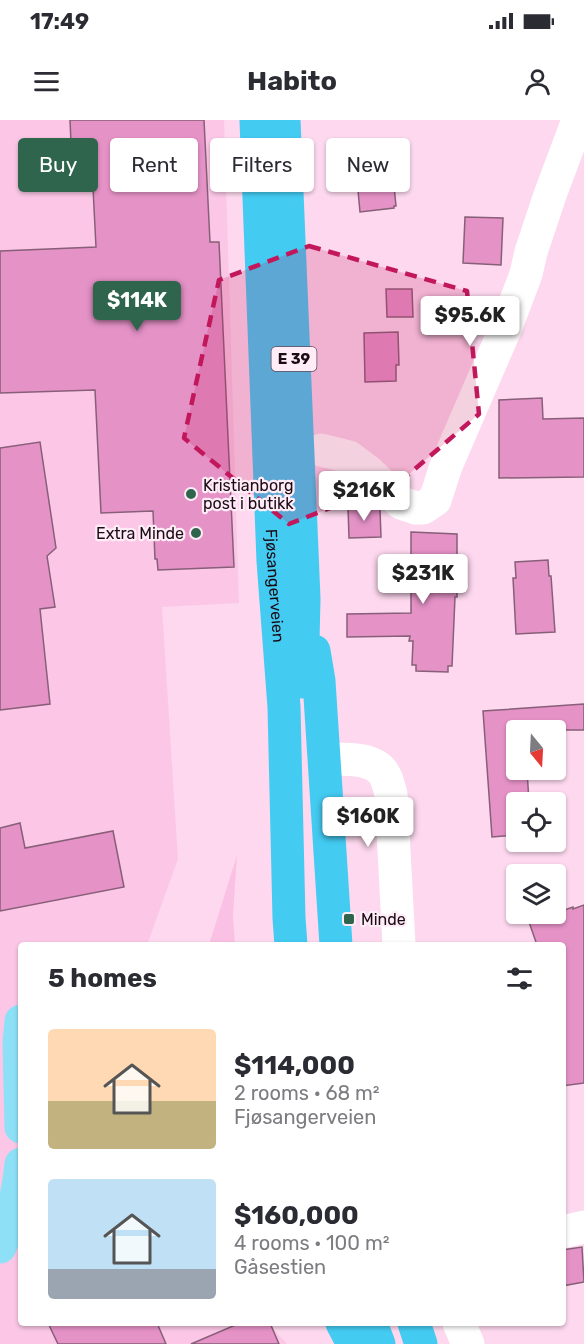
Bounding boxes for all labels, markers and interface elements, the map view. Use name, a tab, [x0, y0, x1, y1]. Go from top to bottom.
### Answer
text: 17:49	[30, 8, 89, 35]
icon: menu	[30, 65, 63, 98]
text: Habito	[247, 65, 337, 97]
icon: person	[521, 65, 554, 98]
chip: Buy	[18, 138, 98, 192]
chip: Rent	[110, 138, 198, 192]
chip: Filters	[210, 138, 314, 192]
chip: New	[326, 138, 410, 192]
pin: $114K	[95, 281, 179, 332]
text: $114K	[107, 288, 167, 312]
pin: $95.6K	[421, 296, 519, 347]
text: $95.6K	[435, 303, 505, 327]
road number: E 39	[272, 347, 316, 371]
pin: $216K	[322, 471, 406, 522]
place label: Kristianborg post i butikk	[203, 476, 294, 513]
text: $216K	[333, 478, 395, 502]
marker: Kristianborg post i butikk	[184, 487, 198, 501]
place label: Extra Minde	[96, 524, 184, 543]
marker: Extra Minde	[189, 526, 203, 540]
street label: Fjøsangerveien	[262, 528, 288, 643]
pin: $231K	[381, 554, 465, 605]
text: $231K	[392, 561, 454, 585]
north arrow	[506, 720, 566, 780]
map controls	[506, 720, 566, 924]
button: locate	[506, 792, 566, 852]
pin: $160K	[326, 797, 410, 848]
text: $160K	[336, 804, 400, 828]
button: layers	[506, 864, 566, 924]
place label: Minde	[361, 910, 406, 929]
marker: Minde	[342, 912, 356, 926]
icon: filters	[503, 962, 536, 995]
text: 5 homes	[48, 963, 157, 994]
text: $114,000	[234, 1050, 355, 1081]
icon: home	[96, 1053, 168, 1125]
text: 2 rooms · 68 m²	[234, 1081, 380, 1105]
text: Fjøsangerveien	[234, 1105, 376, 1129]
text: $160,000	[234, 1200, 359, 1231]
icon: home	[96, 1203, 168, 1275]
text: 4 rooms · 100 m²	[234, 1231, 390, 1255]
text: Gåsestien	[234, 1255, 326, 1279]

